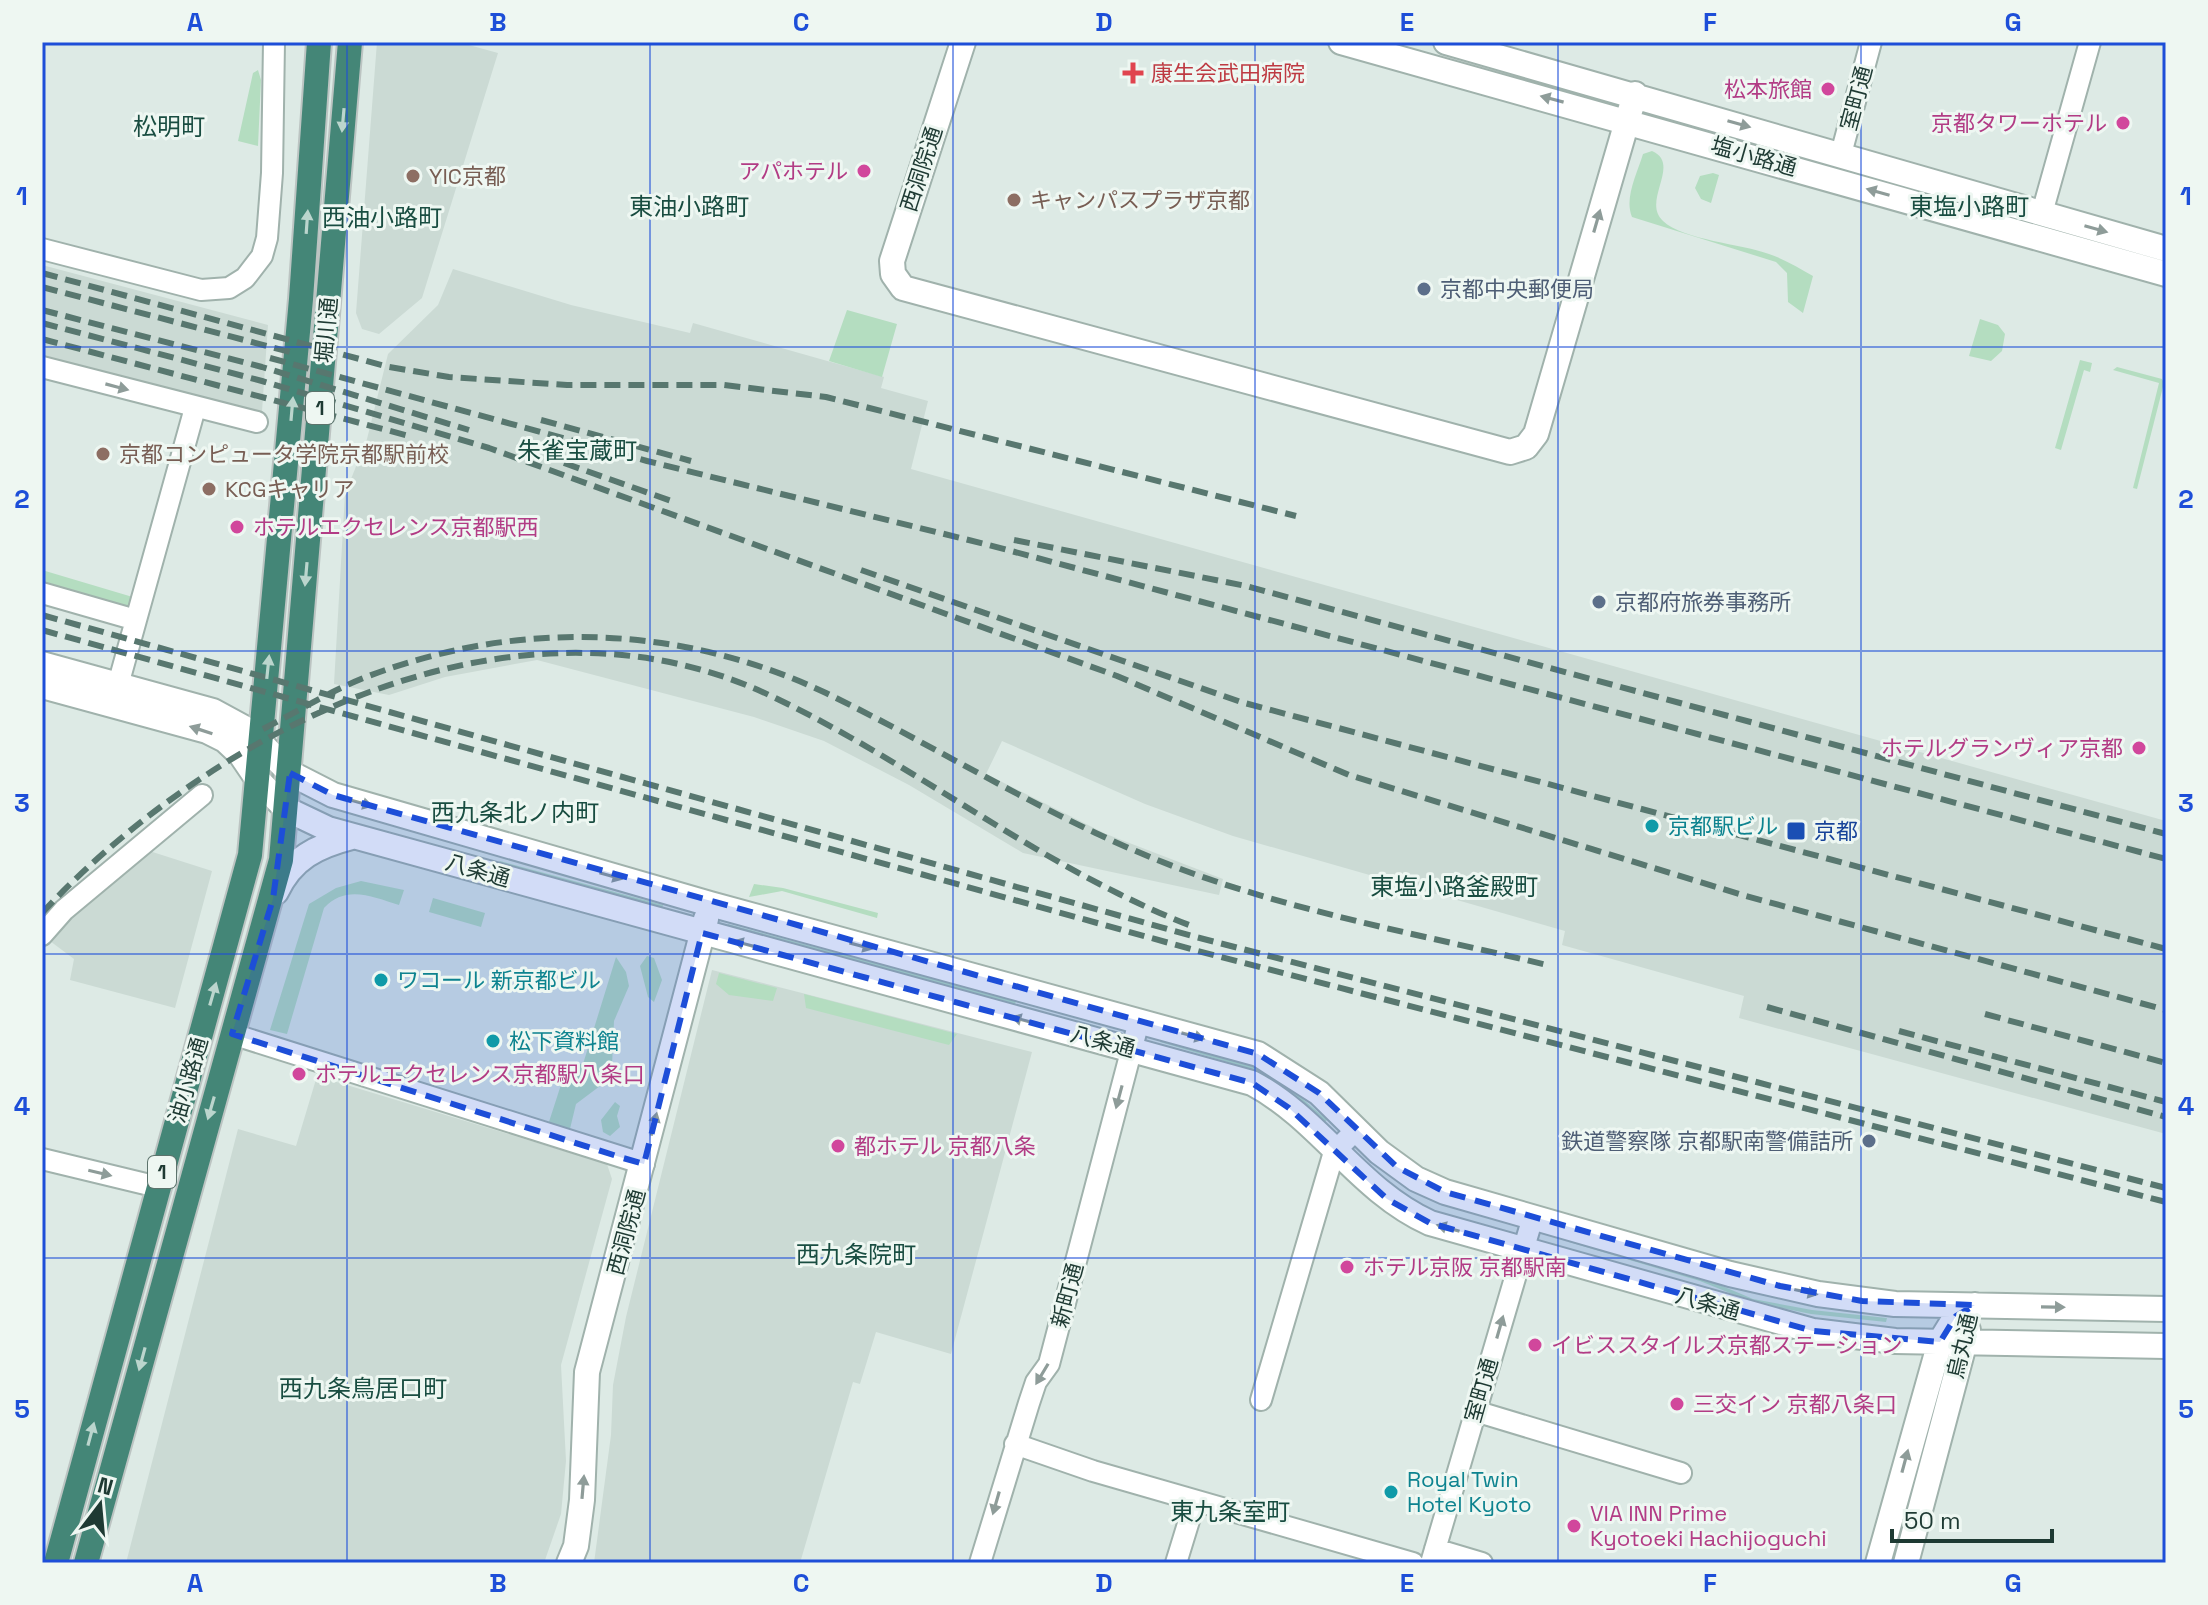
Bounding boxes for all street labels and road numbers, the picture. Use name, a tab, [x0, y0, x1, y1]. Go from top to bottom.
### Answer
street label: 室町通	[1834, 62, 1878, 134]
street label: 西洞院通	[894, 123, 948, 215]
street label: 塩小路通	[1708, 130, 1800, 182]
street label: 堀川通	[309, 296, 343, 364]
road number: 1	[306, 392, 334, 424]
street label: 八条通	[442, 847, 514, 893]
street label: 八条通	[1067, 1019, 1139, 1063]
street label: 油小路通	[162, 1034, 214, 1126]
road number: 1	[148, 1156, 176, 1188]
street label: 西洞院通	[601, 1186, 651, 1278]
street label: 新町通	[1045, 1259, 1089, 1331]
street label: 八条通	[1672, 1280, 1744, 1326]
street label: 烏丸通	[1941, 1311, 1983, 1381]
street label: 室町通	[1458, 1354, 1504, 1426]

